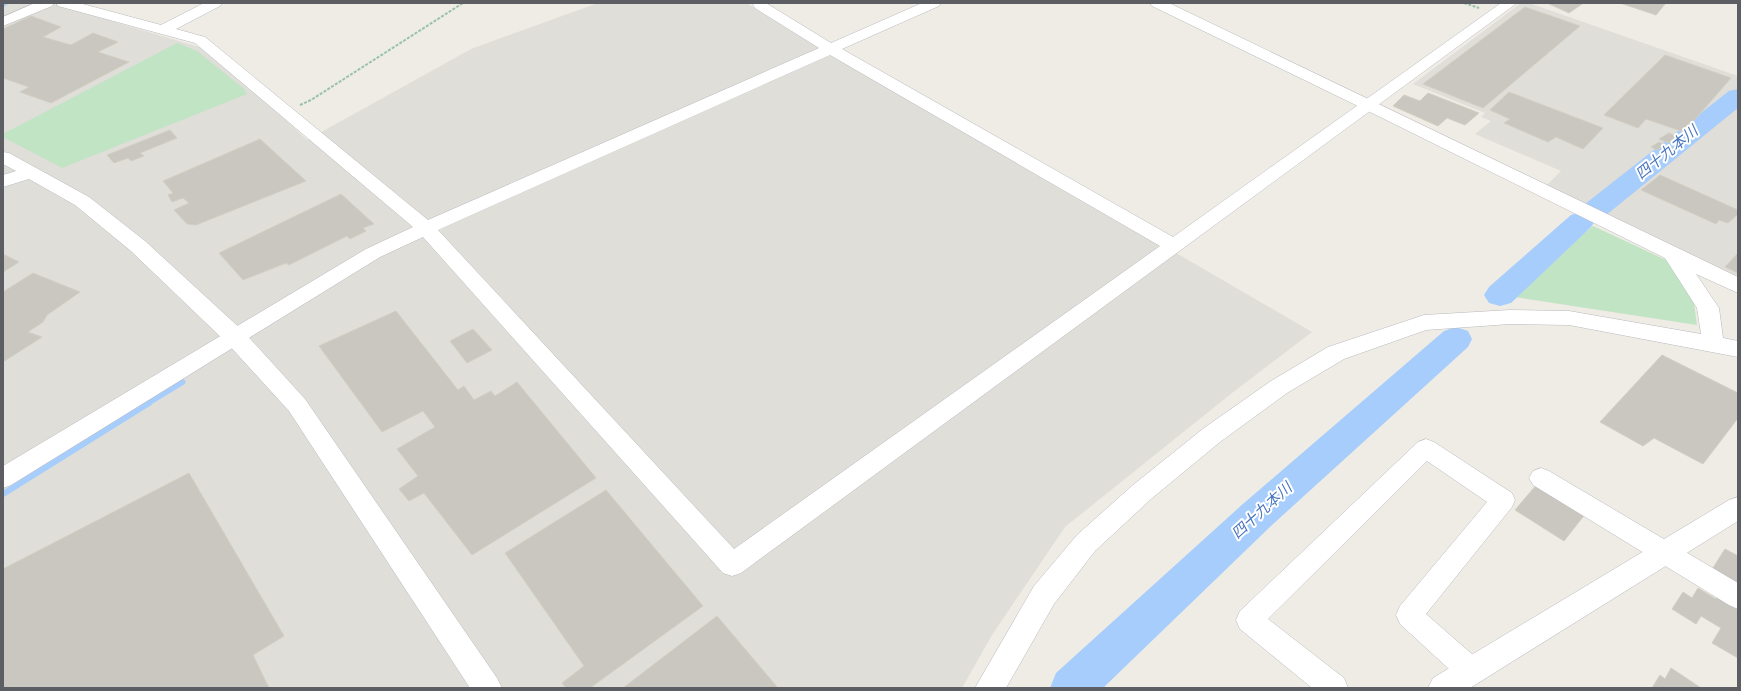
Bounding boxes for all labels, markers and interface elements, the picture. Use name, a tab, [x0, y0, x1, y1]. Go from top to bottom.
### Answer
water label: 四十九本川	[1633, 122, 1702, 182]
water label: 四十九本川	[1228, 478, 1296, 542]

